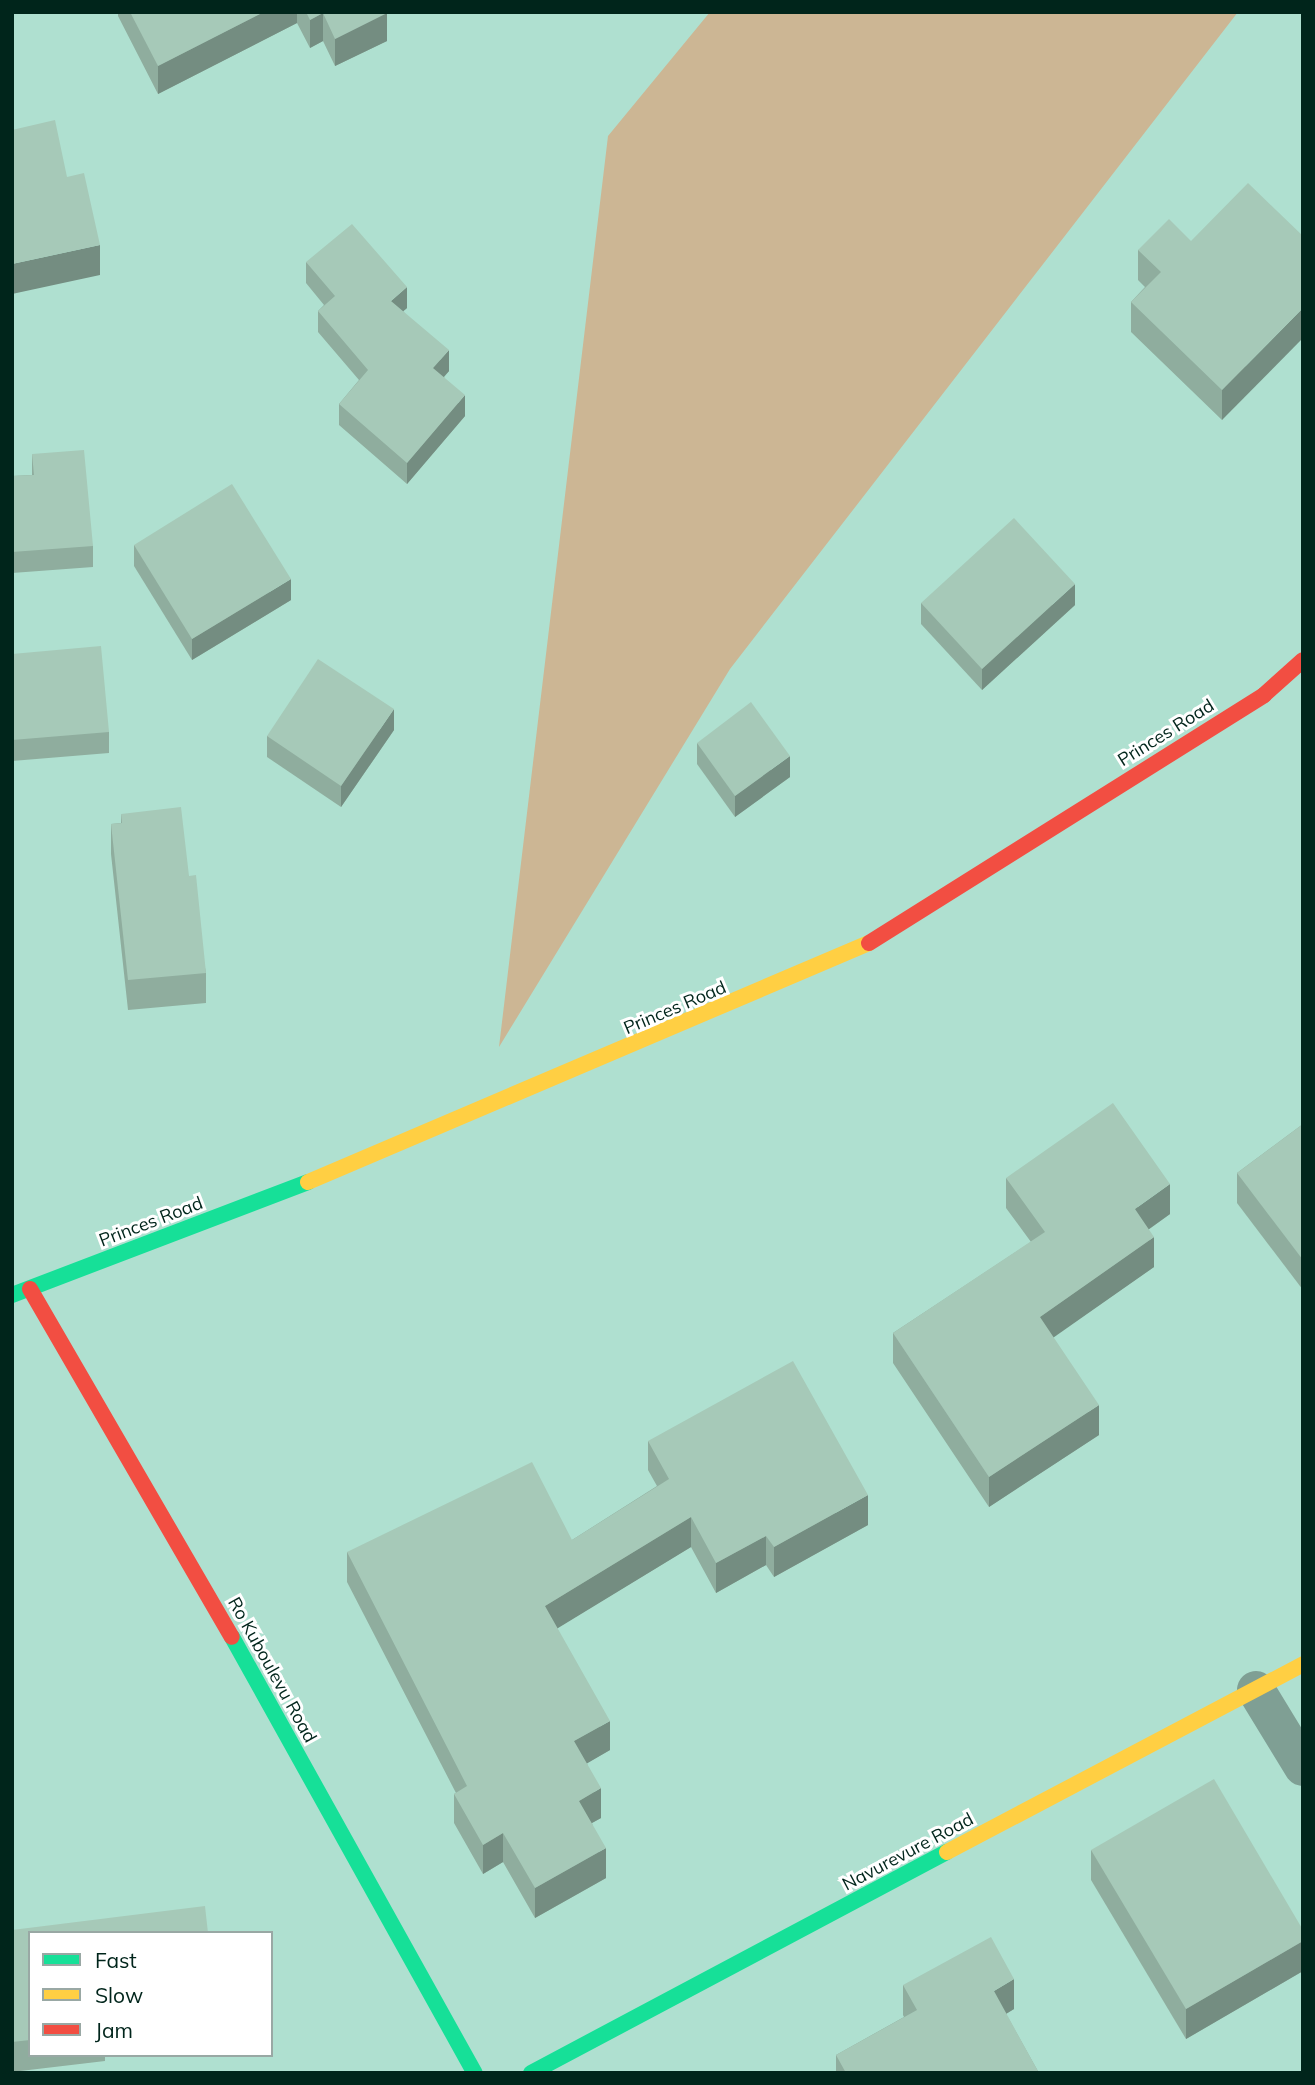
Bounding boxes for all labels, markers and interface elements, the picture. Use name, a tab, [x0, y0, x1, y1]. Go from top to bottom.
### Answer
street label: Princes Road	[1114, 695, 1218, 771]
street label: Princes Road	[621, 977, 729, 1039]
street label: Princes Road	[96, 1192, 206, 1252]
street label: Ro Kuboulevu Road	[223, 1593, 321, 1747]
street label: Navurevure Road	[839, 1808, 977, 1896]
legend	[28, 1931, 273, 2057]
text: Fast	[95, 1947, 137, 1973]
text: Slow	[95, 1982, 143, 2008]
text: Jam	[95, 2017, 133, 2043]

